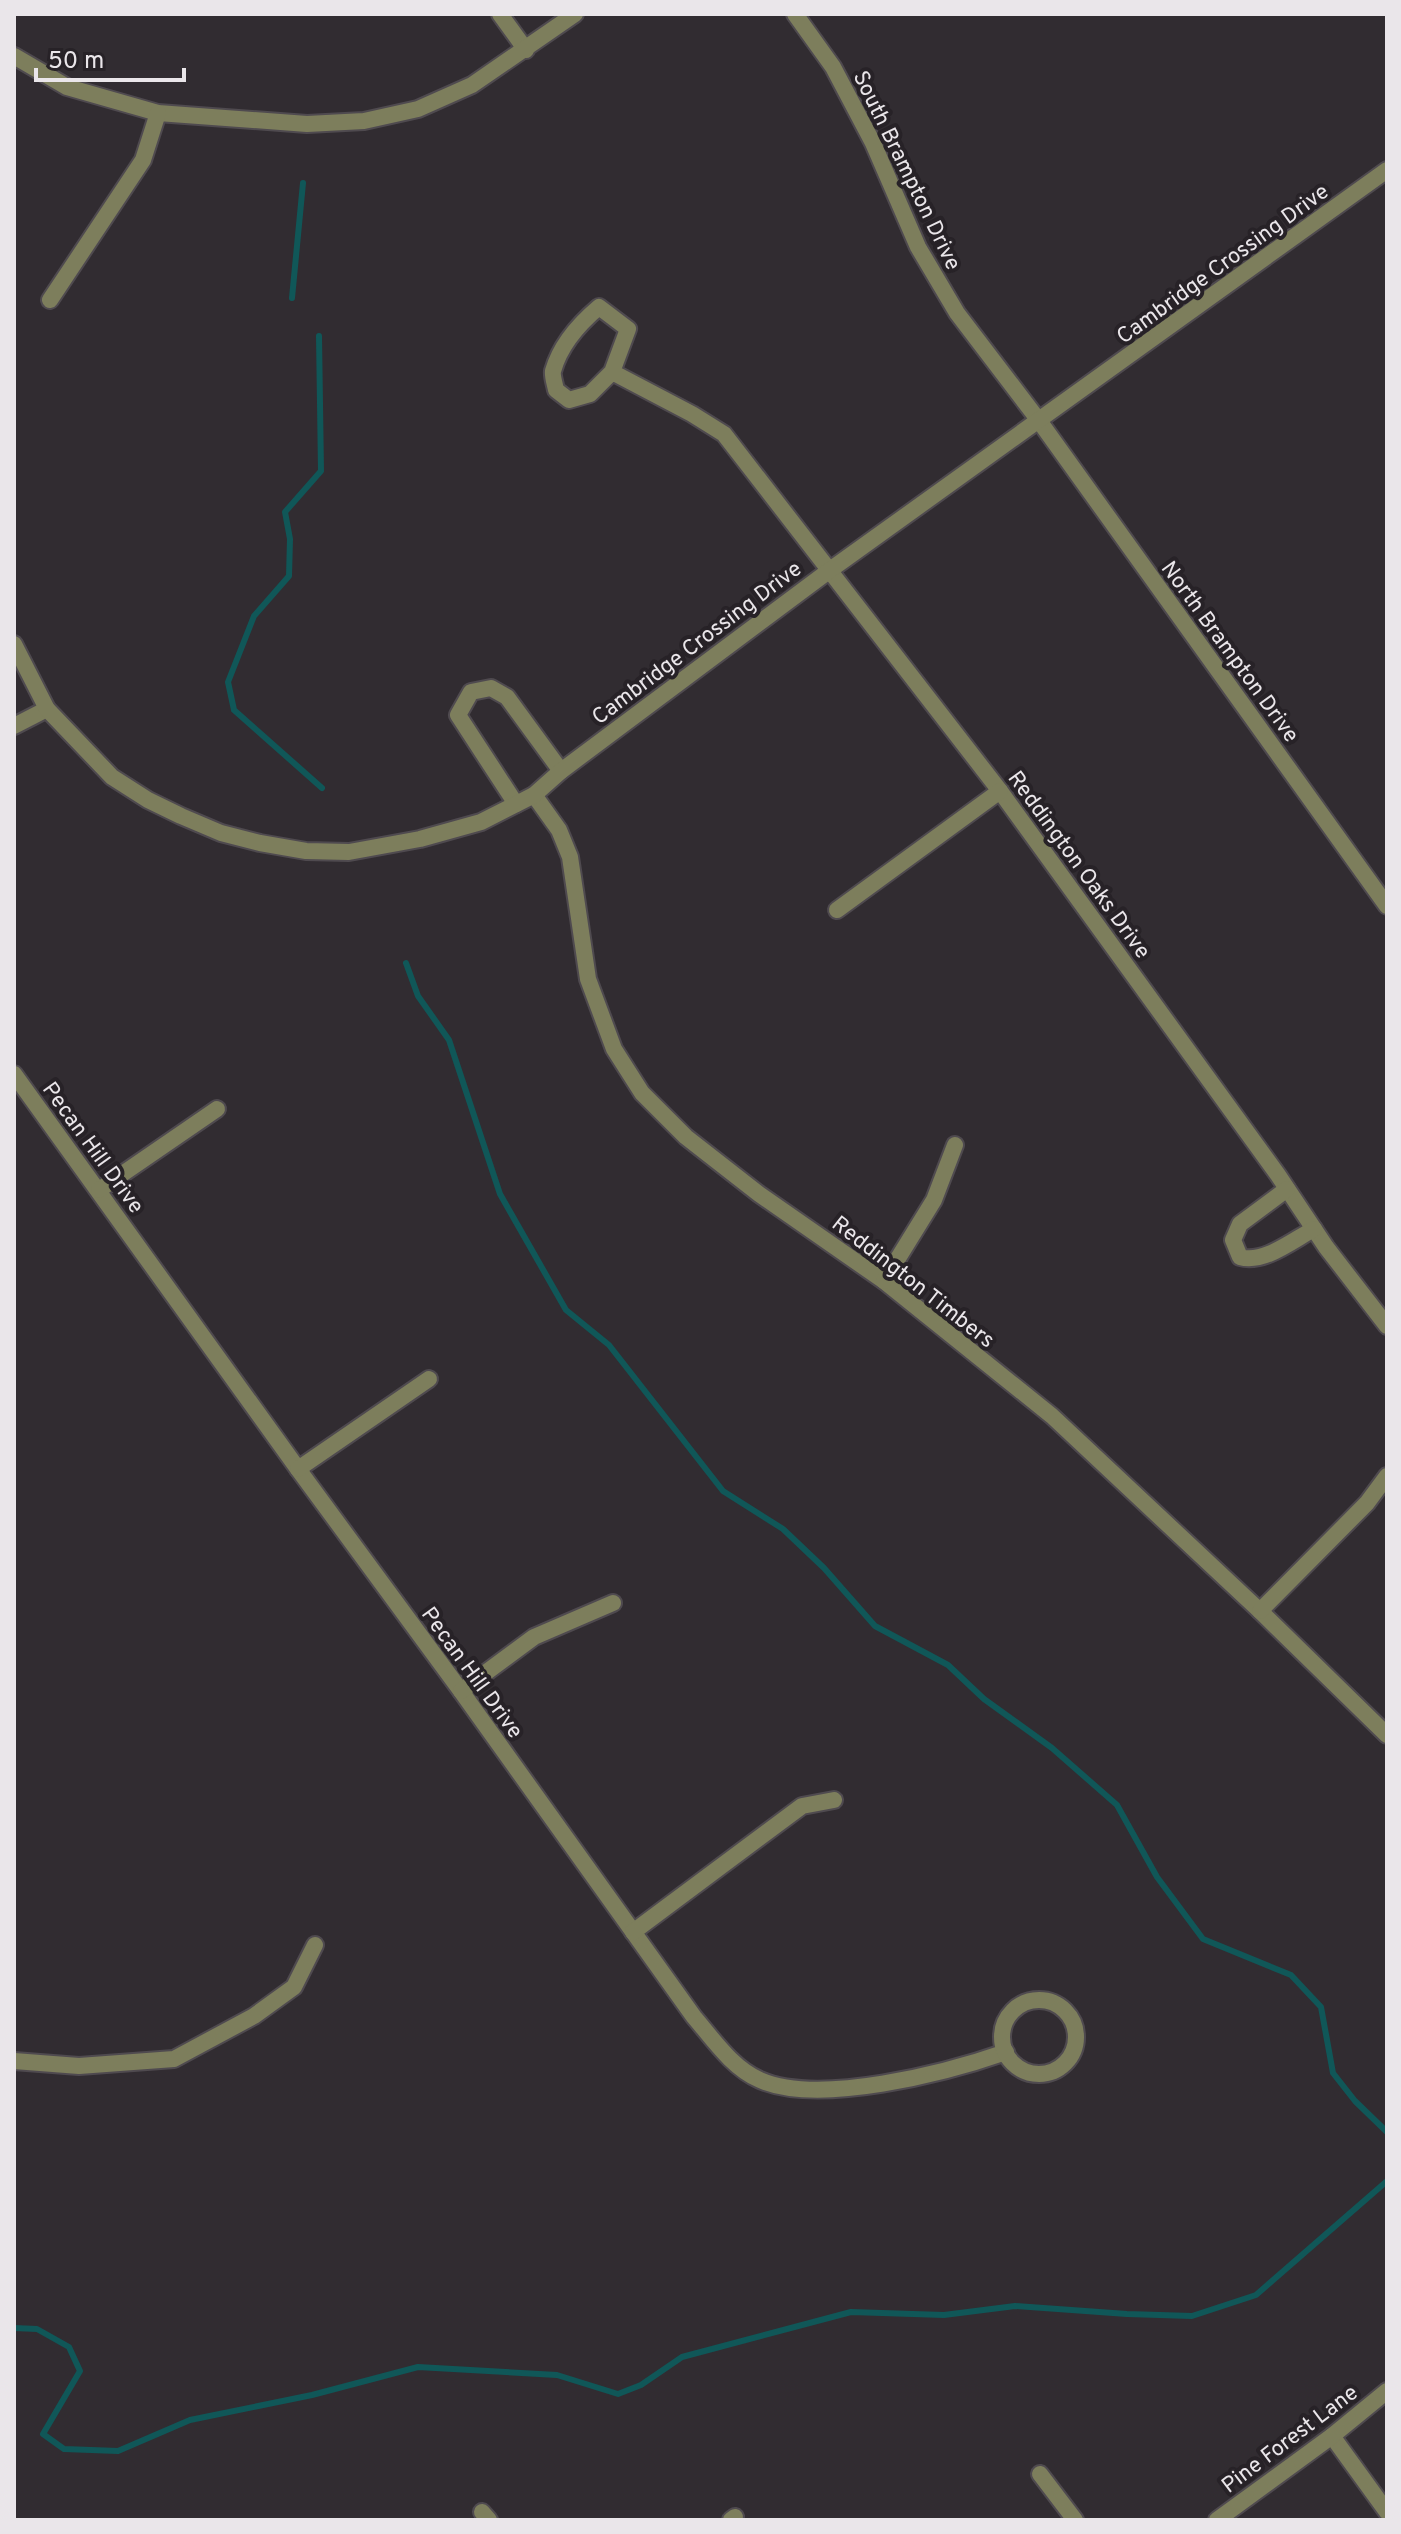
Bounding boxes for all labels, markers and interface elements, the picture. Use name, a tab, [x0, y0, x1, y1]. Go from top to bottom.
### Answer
scale bar	[36, 32, 184, 82]
text: 50 m	[48, 47, 104, 77]
street label: South Brampton Drive	[846, 67, 966, 275]
street label: Cambridge Crossing Drive	[1112, 179, 1335, 351]
street label: Cambridge Crossing Drive	[587, 556, 808, 732]
street label: North Brampton Drive	[1154, 557, 1304, 748]
street label: Reddington Oaks Drive	[1001, 766, 1155, 965]
street label: Pecan Hill Drive	[35, 1077, 149, 1220]
street label: Reddington Timbers	[826, 1211, 999, 1355]
street label: Pecan Hill Drive	[414, 1602, 528, 1745]
street label: Pine Forest Lane	[1217, 2380, 1364, 2500]

